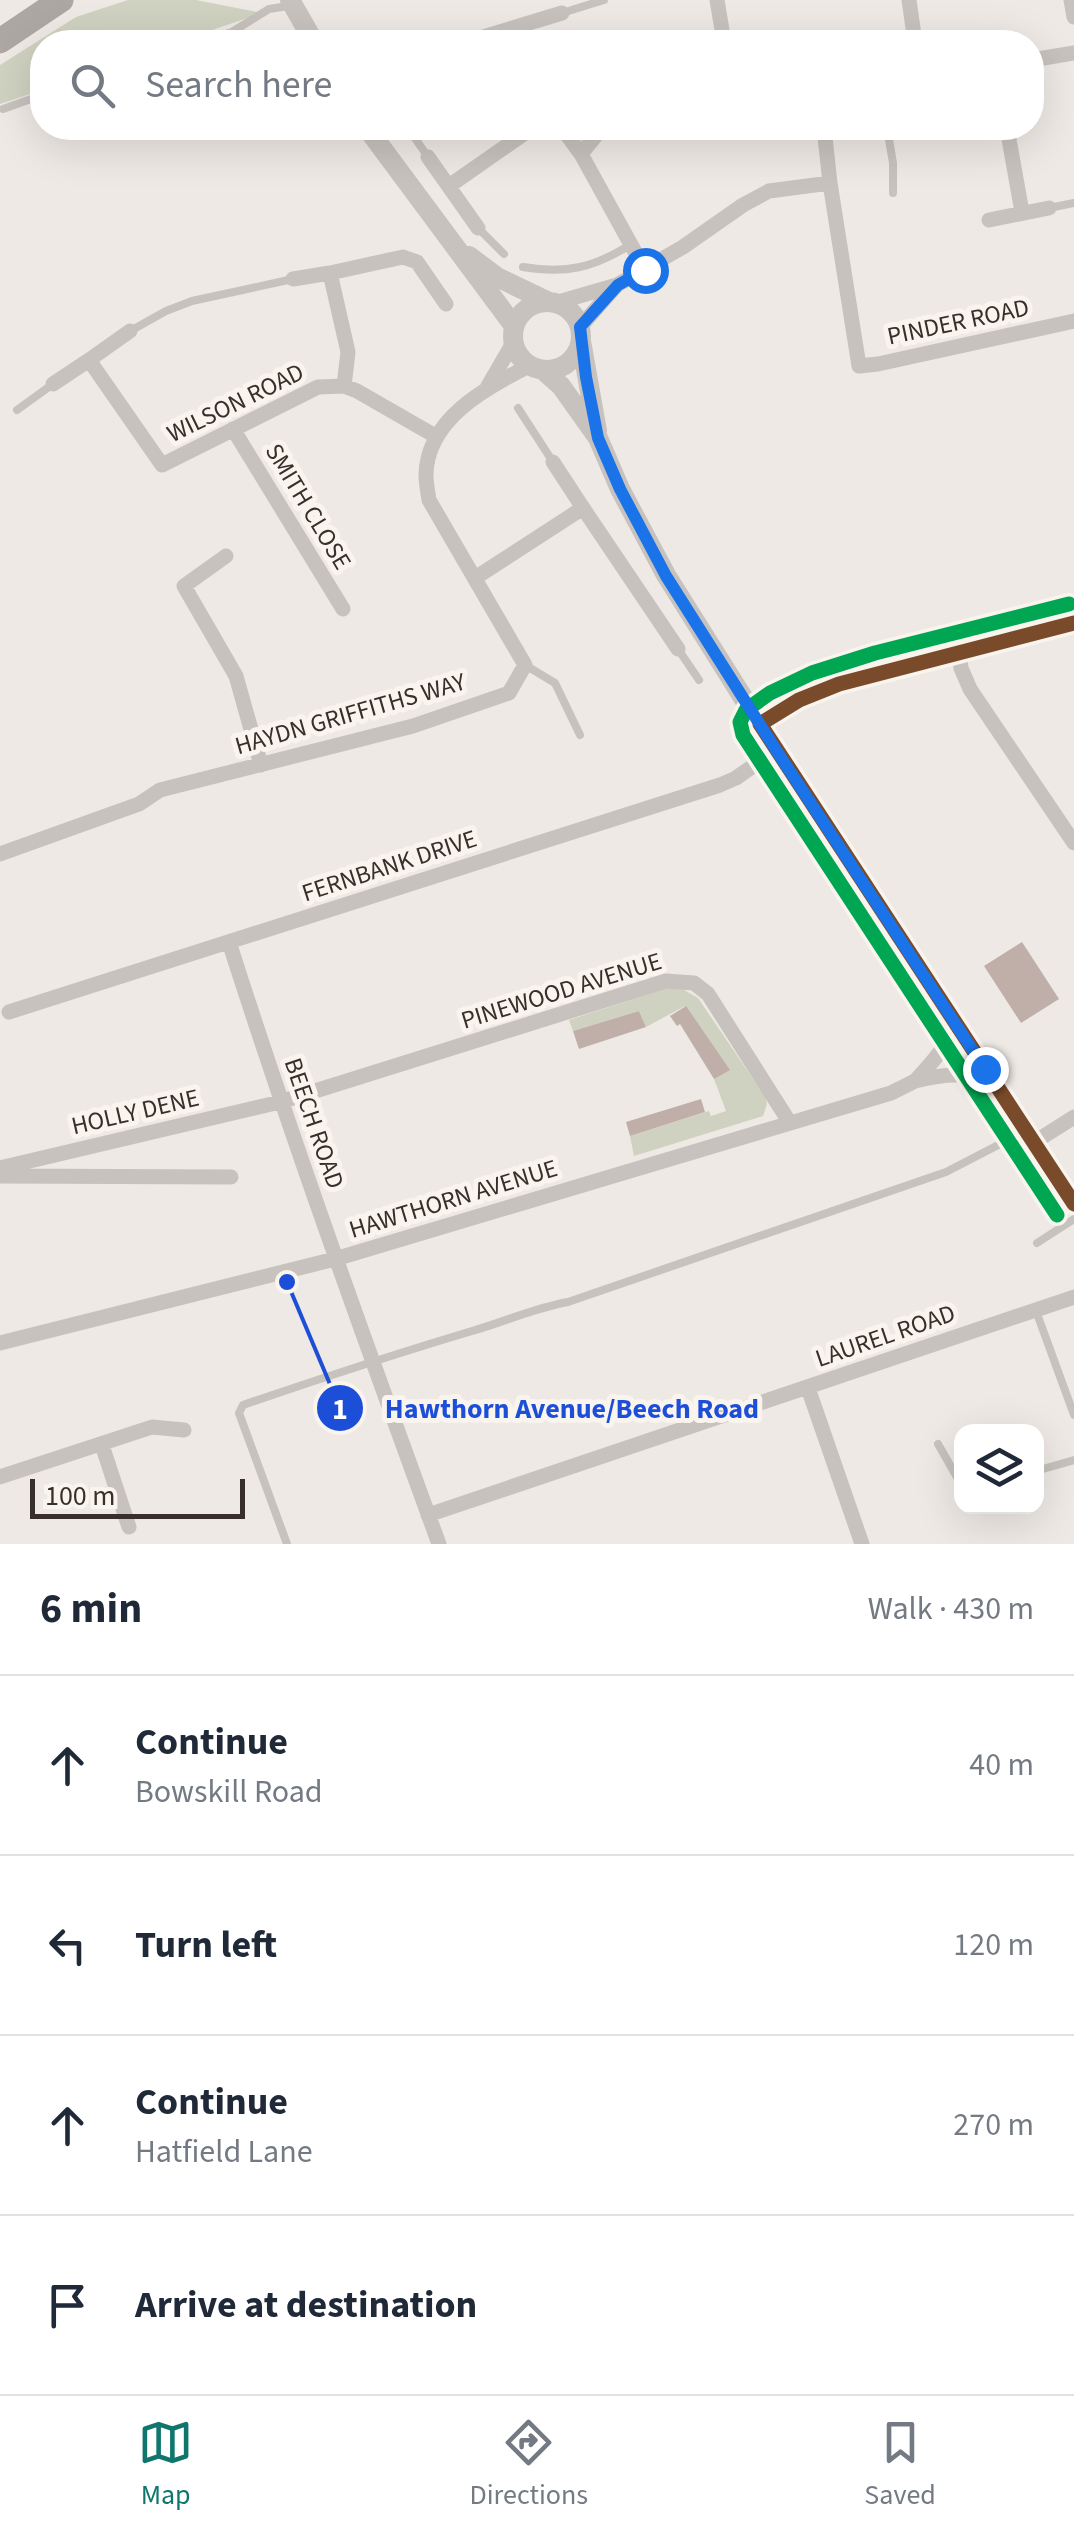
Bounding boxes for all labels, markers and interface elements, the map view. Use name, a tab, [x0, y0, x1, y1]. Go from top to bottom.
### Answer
search box	[30, 30, 1044, 140]
icon: search	[65, 58, 120, 113]
text: Search here	[145, 58, 332, 112]
route start	[623, 248, 669, 294]
street label: PINDER ROAD	[884, 289, 1032, 355]
street label: WILSON ROAD	[161, 354, 310, 452]
street label: SMITH CLOSE	[256, 437, 360, 577]
street label: HAYDN GRIFFITHS WAY	[231, 664, 470, 764]
street label: FERNBANK DRIVE	[297, 821, 481, 911]
street label: PINEWOOD AVENUE	[457, 943, 666, 1039]
route end	[963, 1047, 1009, 1093]
street label: BEECH ROAD	[275, 1053, 353, 1194]
street label: HOLLY DENE	[68, 1080, 203, 1144]
street label: HAWTHORN AVENUE	[345, 1150, 562, 1248]
street label: LAUREL ROAD	[811, 1295, 960, 1377]
callout: Hawthorn Avenue/Beech Road	[315, 1379, 779, 1437]
text: 1	[332, 1388, 348, 1431]
text: Hawthorn Avenue/Beech Road	[385, 1389, 759, 1429]
map controls	[954, 1424, 1044, 1514]
button: layers	[954, 1424, 1044, 1514]
scale bar	[30, 1474, 245, 1518]
text: 100 m	[45, 1476, 116, 1516]
text: 6 min	[40, 1579, 142, 1639]
text: Walk · 430 m	[868, 1586, 1034, 1632]
text: Continue	[135, 1715, 288, 1769]
icon: ahead	[40, 1738, 95, 1793]
text: 40 m	[969, 1742, 1034, 1788]
text: Bowskill Road	[135, 1769, 323, 1815]
icon: left	[40, 1918, 95, 1973]
text: Turn left	[135, 1918, 277, 1972]
text: 120 m	[953, 1922, 1034, 1968]
text: Continue	[135, 2075, 288, 2129]
icon: ahead	[40, 2098, 95, 2153]
text: 270 m	[953, 2102, 1034, 2148]
text: Hatfield Lane	[135, 2129, 313, 2175]
icon: arrive	[40, 2278, 95, 2333]
text: Arrive at destination	[135, 2278, 477, 2332]
tab: Map	[138, 2415, 193, 2515]
tab: Directions	[470, 2415, 588, 2515]
tab: Saved	[864, 2415, 936, 2515]

